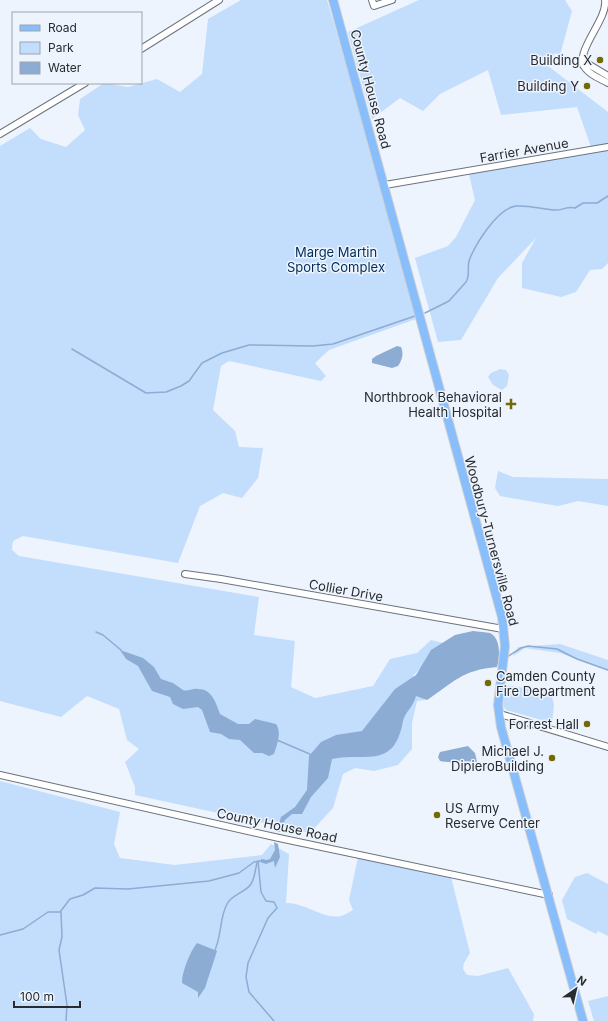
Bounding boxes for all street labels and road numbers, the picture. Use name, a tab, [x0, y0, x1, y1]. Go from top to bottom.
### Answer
street label: County House Road	[347, 28, 395, 150]
street label: Farrier Avenue	[478, 134, 570, 166]
street label: Woodbury-Turnersville Road	[462, 454, 522, 628]
street label: Collier Drive	[308, 576, 384, 604]
street label: County House Road	[215, 804, 339, 846]

